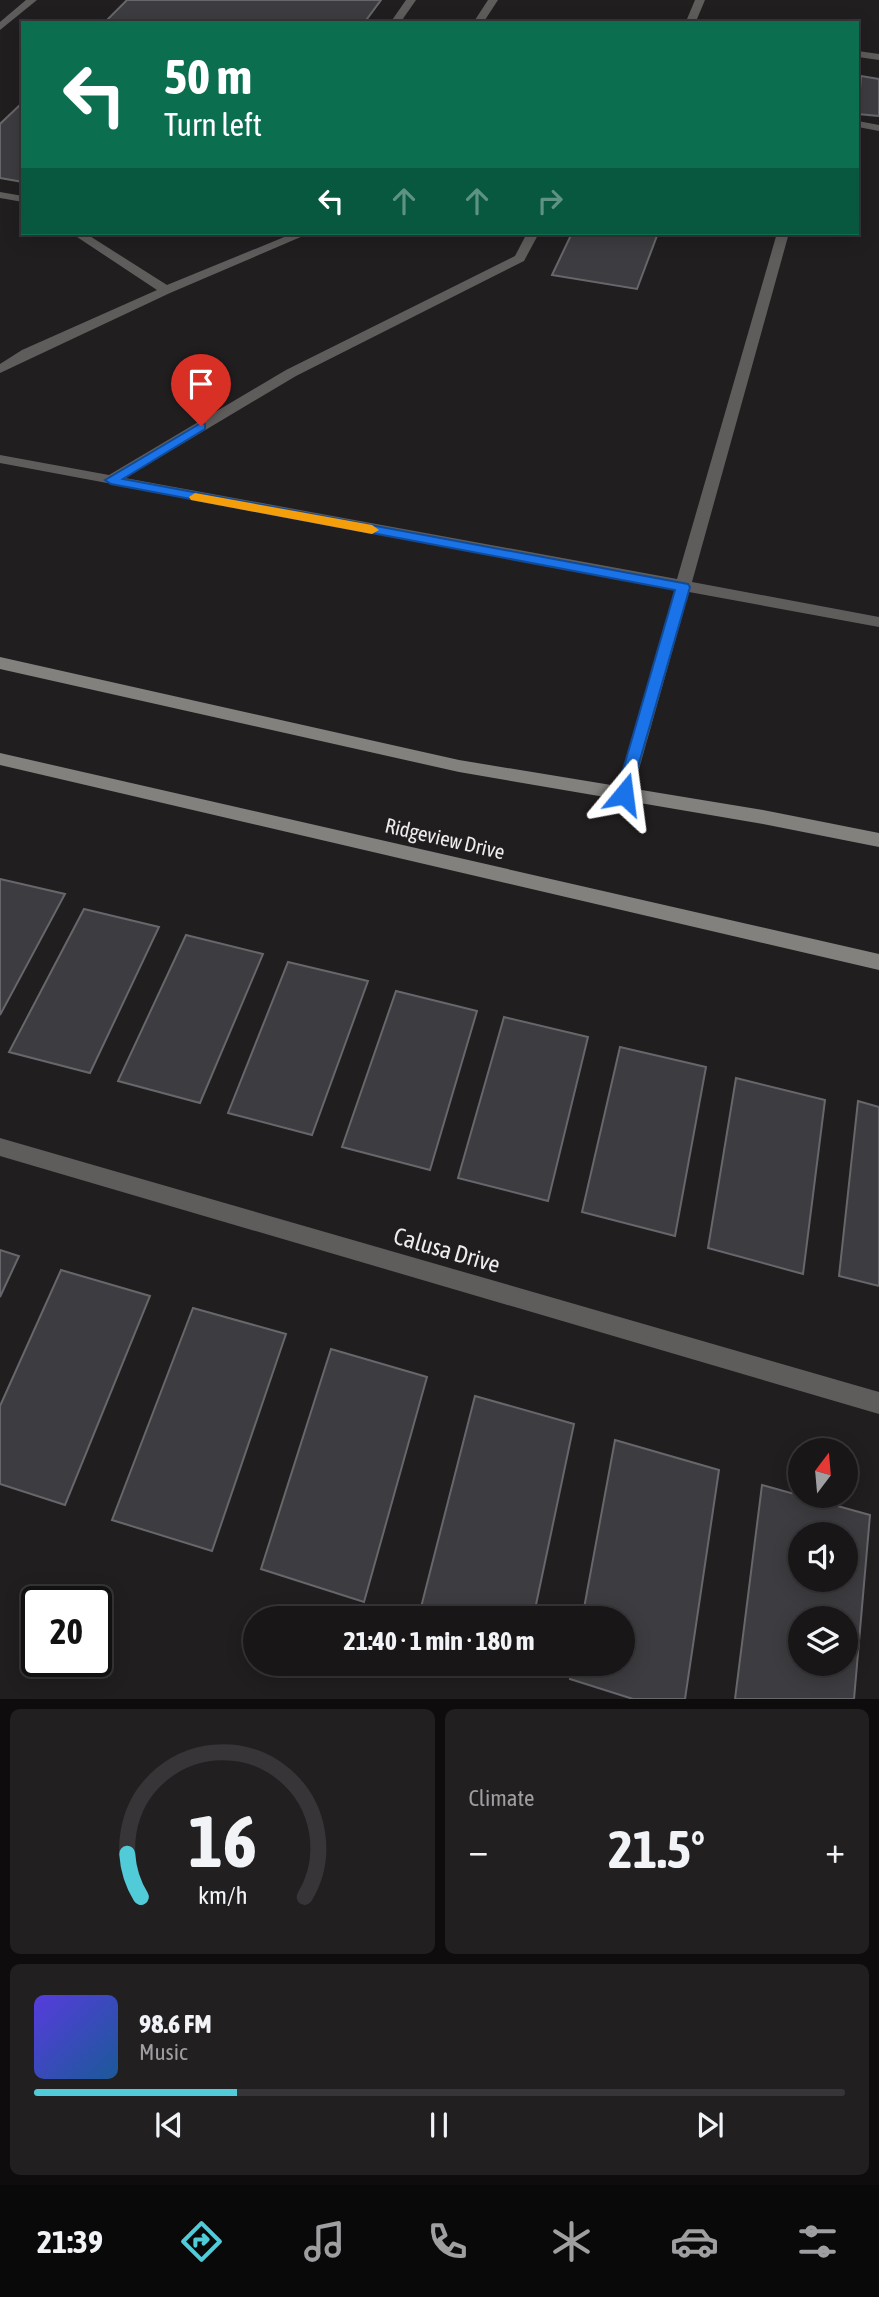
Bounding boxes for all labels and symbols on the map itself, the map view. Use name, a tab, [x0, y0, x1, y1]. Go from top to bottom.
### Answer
pin	[171, 354, 231, 426]
position arrow	[587, 757, 661, 831]
street label: Ridgeview Drive	[383, 813, 507, 863]
street label: Calusa Drive	[391, 1222, 503, 1278]
north arrow	[788, 1438, 858, 1508]
speed limit sign: 20	[21, 1586, 112, 1677]

